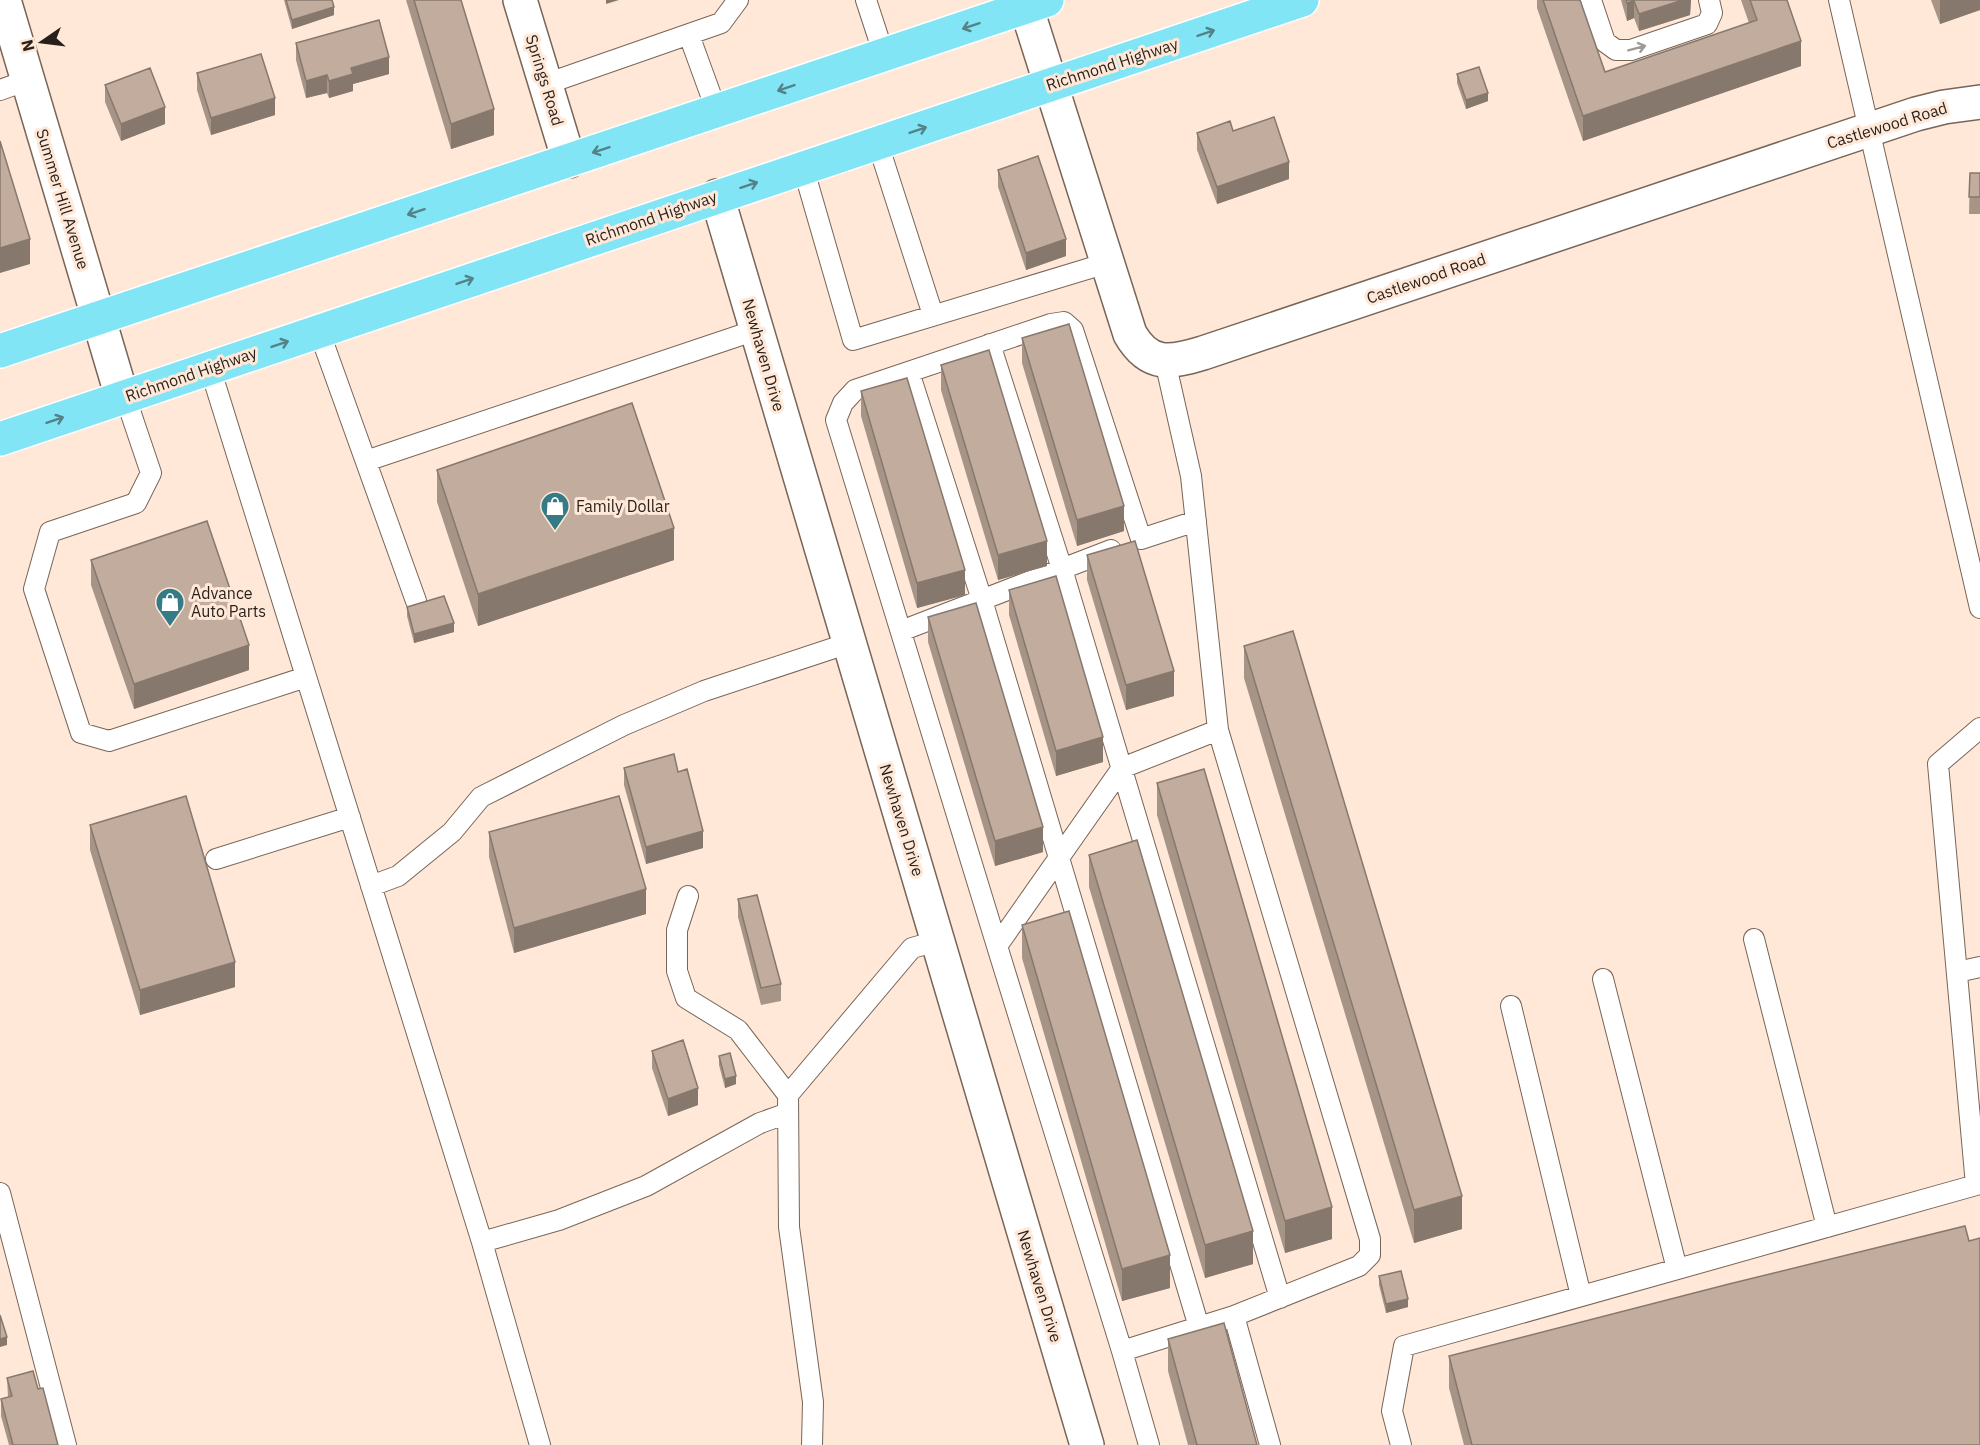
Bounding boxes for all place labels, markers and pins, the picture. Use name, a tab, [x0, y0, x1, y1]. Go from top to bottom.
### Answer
shop icon: Family Dollar	[539, 490, 571, 532]
place label: Family Dollar	[576, 496, 670, 516]
place label: Advance Auto Parts	[191, 583, 266, 621]
shop icon: Advance Auto Parts	[154, 586, 186, 628]

